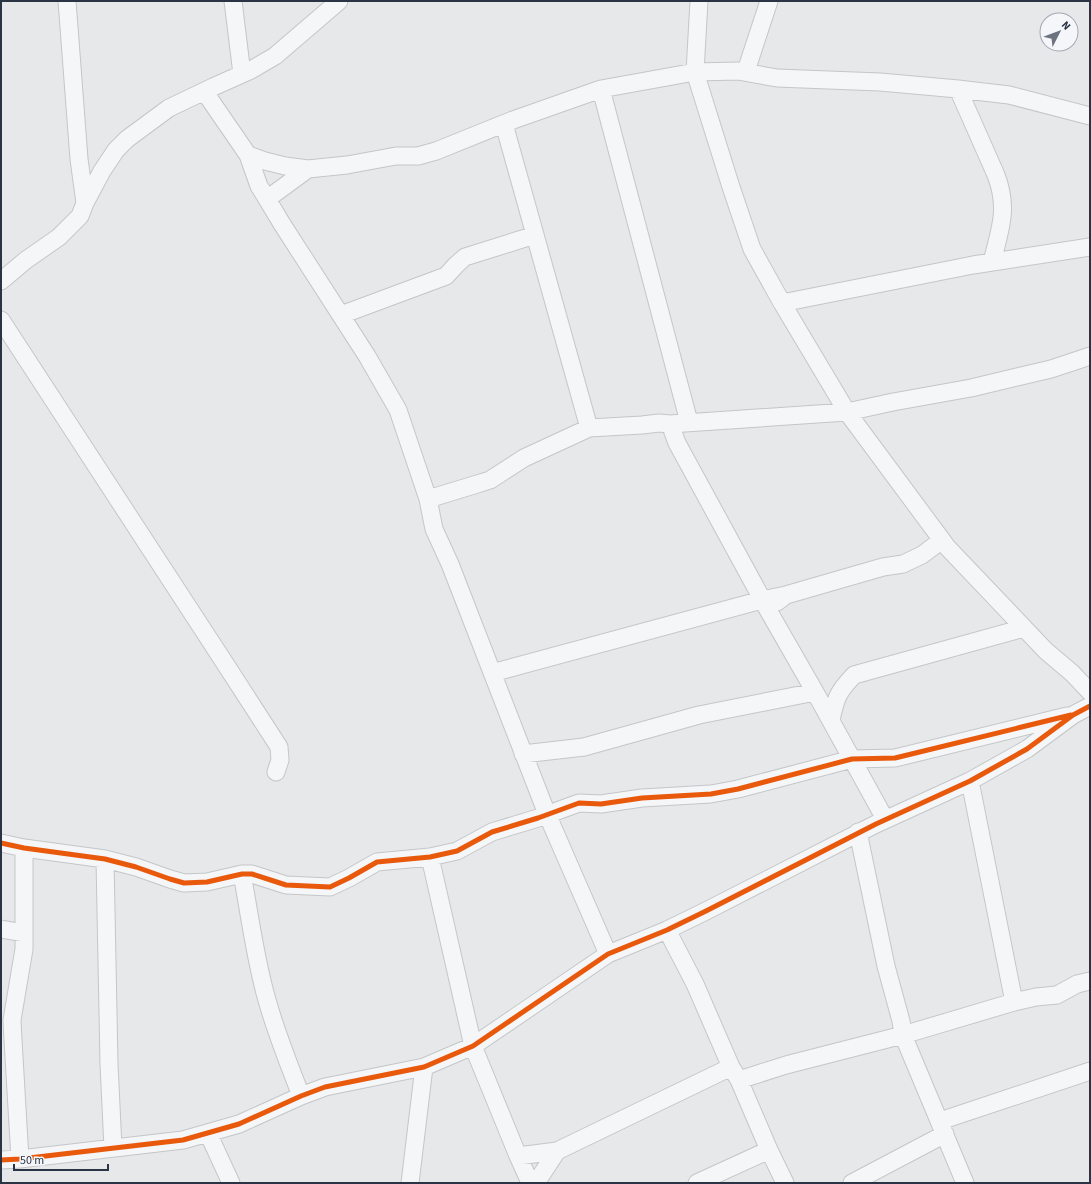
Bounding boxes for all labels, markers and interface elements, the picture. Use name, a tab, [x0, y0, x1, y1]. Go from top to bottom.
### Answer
north arrow	[1039, 12, 1079, 52]
text: N	[1058, 18, 1074, 33]
scale bar	[14, 1146, 108, 1172]
text: 50 m	[20, 1152, 44, 1169]

